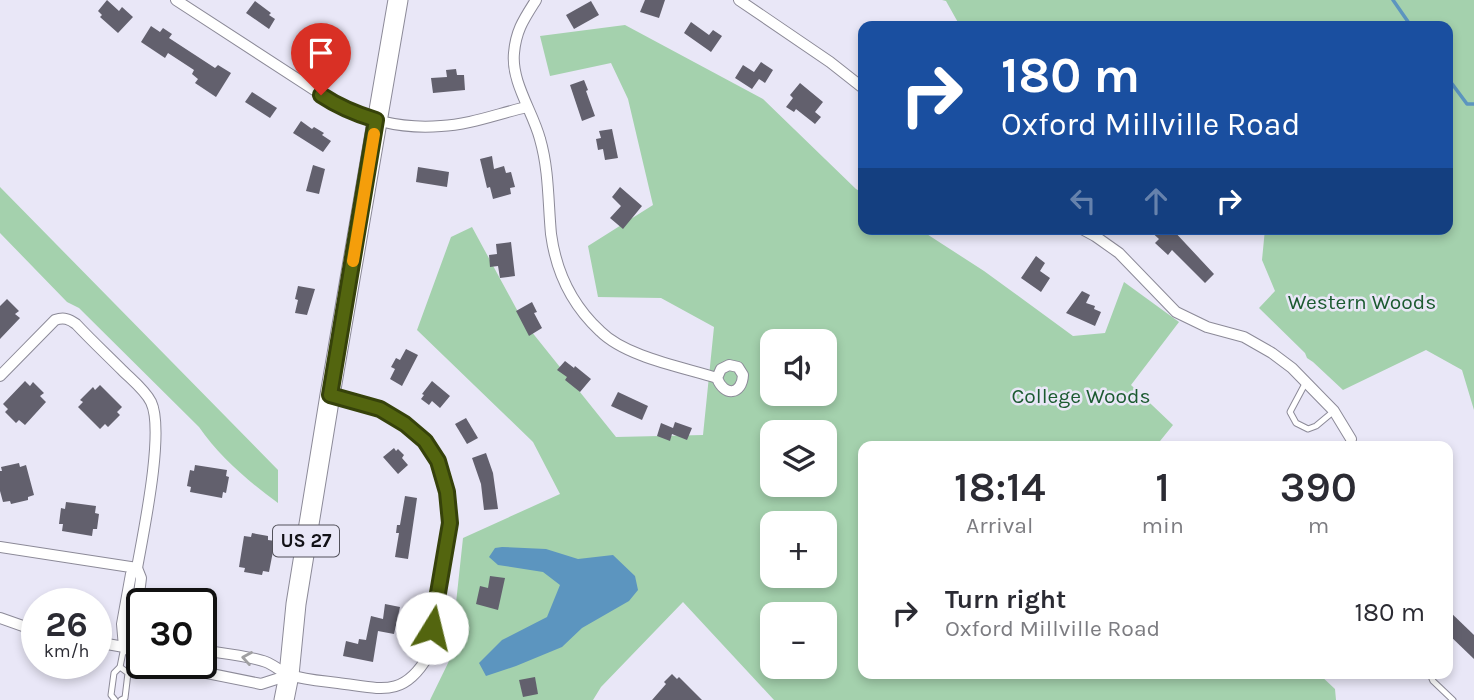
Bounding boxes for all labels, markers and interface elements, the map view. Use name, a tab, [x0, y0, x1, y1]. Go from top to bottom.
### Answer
pin	[291, 23, 351, 95]
icon: arrive	[302, 34, 340, 72]
text: 180 m	[1001, 47, 1140, 104]
icon: right	[886, 49, 977, 140]
text: Oxford Millville Road	[1001, 106, 1300, 143]
icon: left	[1064, 182, 1102, 220]
icon: ahead	[1137, 182, 1175, 220]
icon: right	[1210, 182, 1248, 220]
park label: Western Woods	[1288, 290, 1436, 314]
map controls	[760, 329, 837, 679]
button: sound	[760, 329, 837, 406]
park label: College Woods	[1011, 384, 1151, 408]
button: layers	[760, 420, 837, 497]
text: 18:14	[954, 462, 1046, 512]
text: 1	[1155, 462, 1170, 512]
text: 390	[1280, 462, 1357, 512]
button: +	[760, 511, 837, 588]
text: Arrival	[966, 512, 1033, 539]
text: min	[1142, 512, 1184, 539]
text: m	[1308, 512, 1329, 539]
road number: US 27	[273, 526, 339, 556]
text: Turn right	[945, 584, 1066, 615]
speed limit sign: 30	[126, 588, 217, 679]
position arrow	[395, 591, 469, 665]
icon: right	[886, 594, 924, 632]
text: 180 m	[1355, 597, 1425, 628]
button: −	[760, 602, 837, 679]
text: 26	[45, 604, 88, 645]
text: Oxford Millville Road	[945, 615, 1160, 642]
text: km/h	[44, 640, 89, 662]
one-way arrow	[241, 651, 253, 666]

